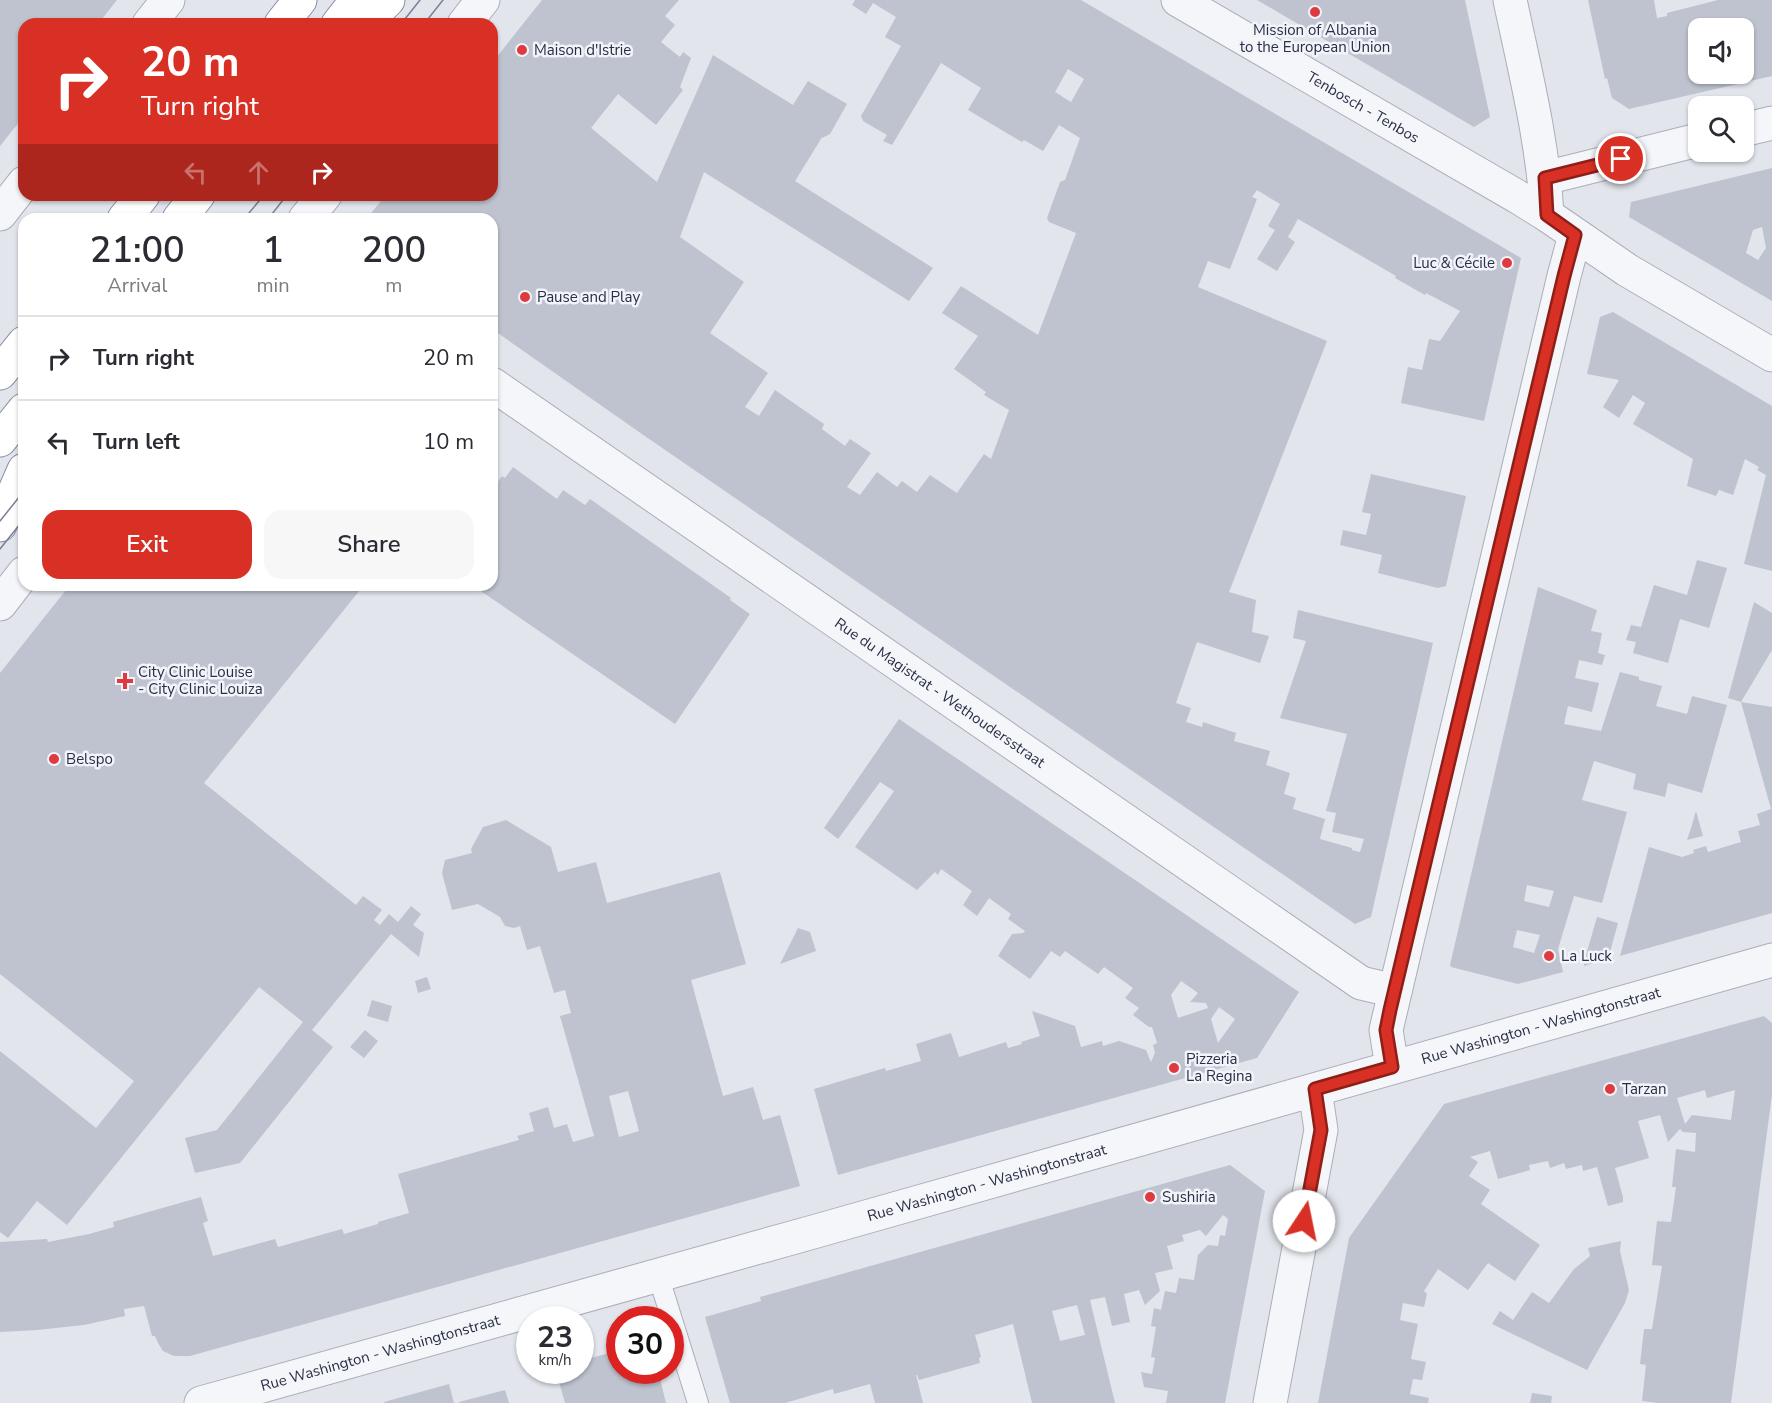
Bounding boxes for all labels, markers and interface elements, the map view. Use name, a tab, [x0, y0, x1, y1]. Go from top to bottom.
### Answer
marker: Mission of Albania to the European Union	[1308, 5, 1322, 19]
map controls	[1688, 18, 1754, 162]
button: sound	[1688, 18, 1754, 84]
place label: Mission of Albania to the European Union	[1240, 20, 1390, 57]
text: 20 m	[141, 34, 240, 91]
place label: Maison d'Istrie	[534, 40, 631, 60]
icon: right	[42, 42, 120, 120]
marker: Maison d'Istrie	[515, 43, 529, 57]
street label: Tenbosch - Tenbos	[1303, 67, 1423, 148]
text: Turn right	[141, 88, 259, 125]
button: search	[1688, 96, 1754, 162]
pin	[1595, 133, 1646, 184]
icon: arrive	[1604, 142, 1637, 175]
icon: left	[179, 156, 212, 189]
icon: ahead	[242, 156, 275, 189]
icon: right	[305, 156, 338, 189]
text: 21:00	[90, 226, 185, 275]
text: 1	[262, 226, 284, 275]
text: 200	[361, 226, 426, 275]
place label: Luc & Cécile	[1413, 253, 1495, 273]
marker: Luc & Cécile	[1500, 256, 1514, 270]
text: Arrival	[107, 272, 167, 299]
text: min	[257, 272, 290, 299]
text: m	[385, 272, 402, 299]
place label: Pause and Play	[537, 287, 640, 307]
marker: Pause and Play	[518, 290, 532, 304]
icon: right	[42, 342, 75, 375]
text: Turn right	[93, 343, 194, 373]
text: 20 m	[423, 343, 474, 373]
icon: left	[42, 426, 75, 459]
text: Turn left	[93, 427, 180, 457]
text: 10 m	[423, 427, 474, 457]
button: Exit	[42, 510, 252, 579]
button: Share	[264, 510, 474, 579]
street label: Rue du Magistrat - Wethoudersstraat	[831, 613, 1050, 773]
place label: City Clinic Louise - City Clinic Louiza	[138, 662, 263, 699]
marker: City Clinic Louise - City Clinic Louiza	[116, 672, 134, 690]
place label: Belspo	[66, 749, 113, 769]
marker: Belspo	[47, 752, 61, 766]
place label: La Luck	[1561, 946, 1612, 966]
marker: La Luck	[1542, 949, 1556, 963]
street label: Rue Washington - Washingtonstraat	[1419, 982, 1663, 1069]
place label: Pizzeria La Regina	[1186, 1049, 1253, 1086]
marker: Pizzeria La Regina	[1167, 1061, 1181, 1075]
place label: Tarzan	[1622, 1079, 1667, 1099]
marker: Tarzan	[1603, 1082, 1617, 1096]
street label: Rue Washington - Washingtonstraat	[865, 1139, 1109, 1226]
place label: Sushiria	[1162, 1187, 1216, 1207]
position arrow	[1272, 1189, 1336, 1253]
marker: Sushiria	[1143, 1190, 1157, 1204]
speed limit sign: 30	[606, 1306, 684, 1384]
street label: Rue Washington - Washingtonstraat	[258, 1310, 503, 1396]
text: 23	[537, 1317, 573, 1358]
text: km/h	[538, 1350, 572, 1370]

